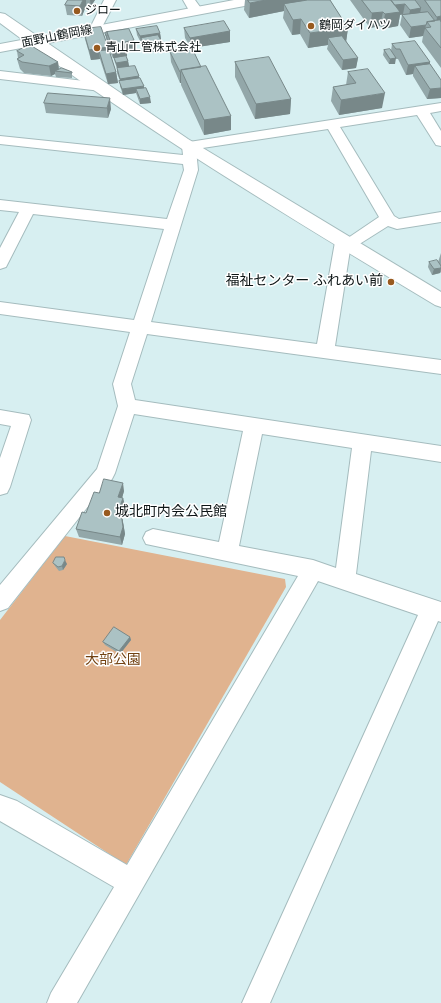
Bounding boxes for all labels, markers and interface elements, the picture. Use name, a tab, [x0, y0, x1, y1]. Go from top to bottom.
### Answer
place label: ジロー	[85, 4, 121, 18]
marker: ジロー	[72, 6, 82, 16]
place label: 鶴岡ダイハツ	[319, 19, 391, 33]
marker: 鶴岡ダイハツ	[306, 21, 316, 31]
street label: 面野山鶴岡線	[20, 23, 94, 51]
place label: 青山工管株式会社	[105, 41, 201, 55]
marker: 青山工管株式会社	[92, 43, 102, 53]
place label: 福祉センター ふれあい前	[225, 274, 383, 290]
marker: 福祉センター ふれあい前	[386, 277, 396, 287]
place label: 城北町内会公民館	[115, 505, 227, 521]
marker: 城北町内会公民館	[102, 508, 112, 518]
park label: 大部公園	[85, 653, 141, 669]

